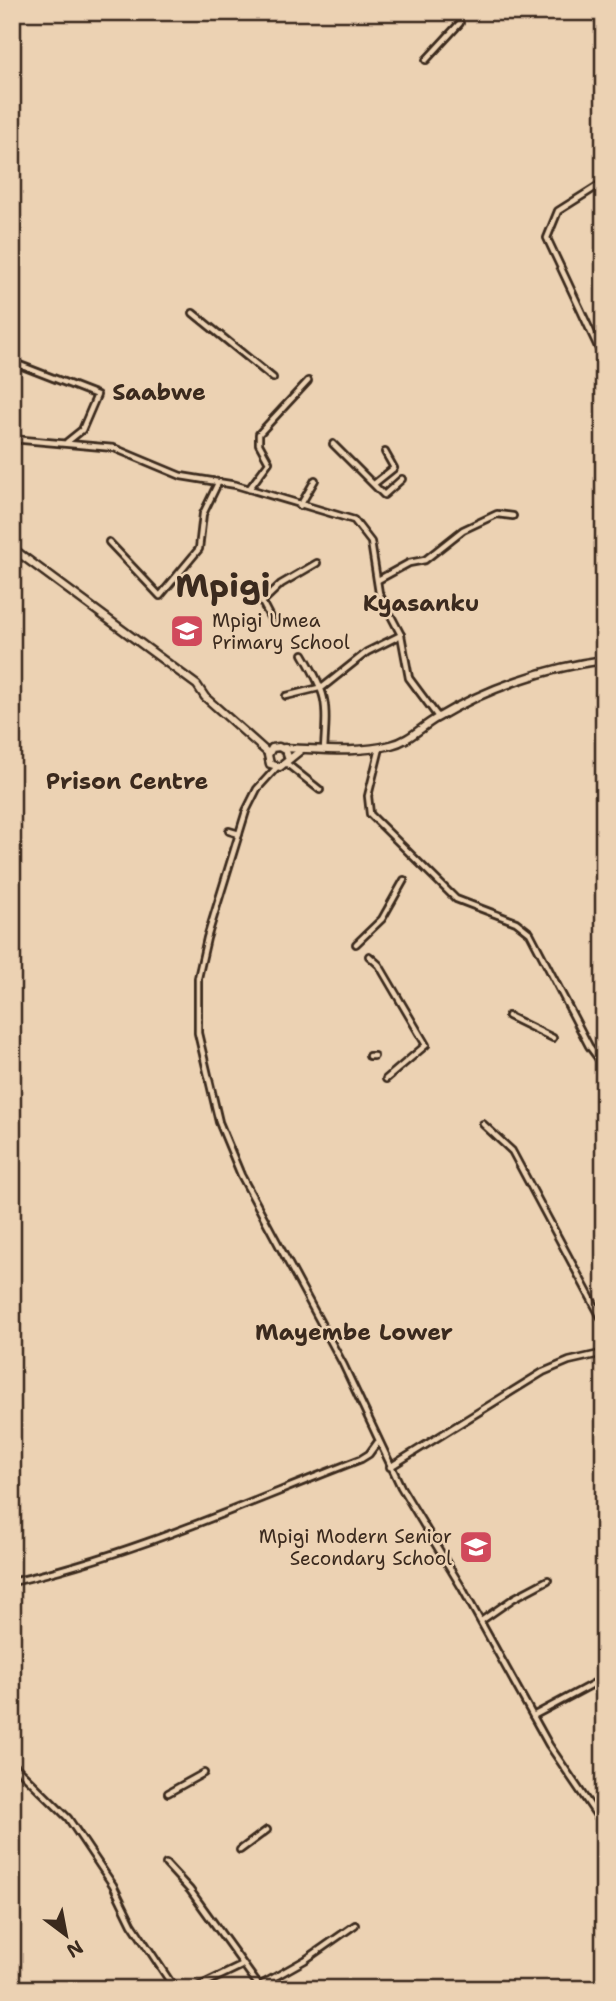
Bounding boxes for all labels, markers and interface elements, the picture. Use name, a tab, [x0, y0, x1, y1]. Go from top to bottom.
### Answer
district label: Saabwe	[112, 377, 206, 407]
district label: Mpigi	[175, 563, 271, 608]
district label: Kyasanku	[363, 588, 479, 618]
place label: Mpigi Umea Primary School	[212, 608, 350, 655]
school or university icon: Mpigi Umea Primary School	[168, 612, 206, 650]
district label: Prison Centre	[46, 766, 208, 796]
district label: Mayembe Lower	[255, 1317, 453, 1347]
place label: Mpigi Modern Senior Secondary School	[259, 1524, 452, 1571]
school or university icon: Mpigi Modern Senior Secondary School	[457, 1528, 495, 1566]
north arrow	[32, 1899, 102, 1969]
text: N	[62, 1934, 88, 1964]

